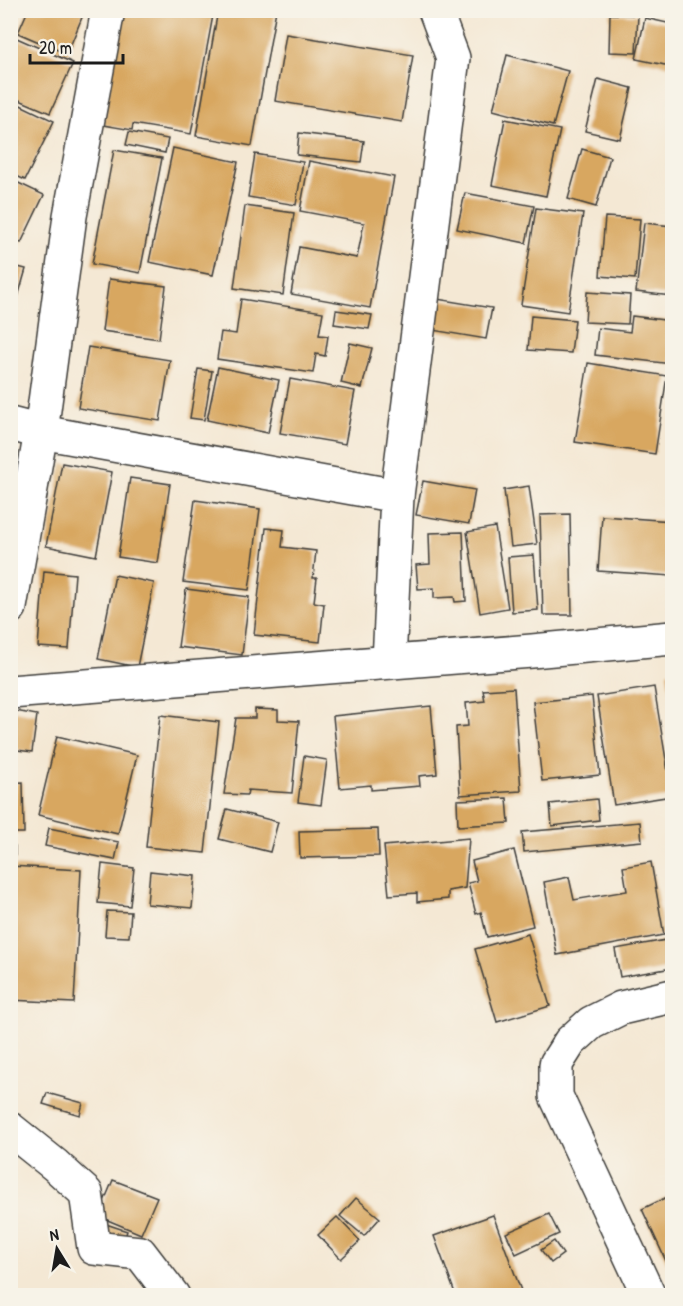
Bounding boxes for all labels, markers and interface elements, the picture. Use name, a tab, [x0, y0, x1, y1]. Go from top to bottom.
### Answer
scale bar	[30, 27, 123, 65]
text: 20 m	[39, 35, 72, 60]
north arrow	[27, 1219, 87, 1279]
text: N	[48, 1223, 61, 1246]

